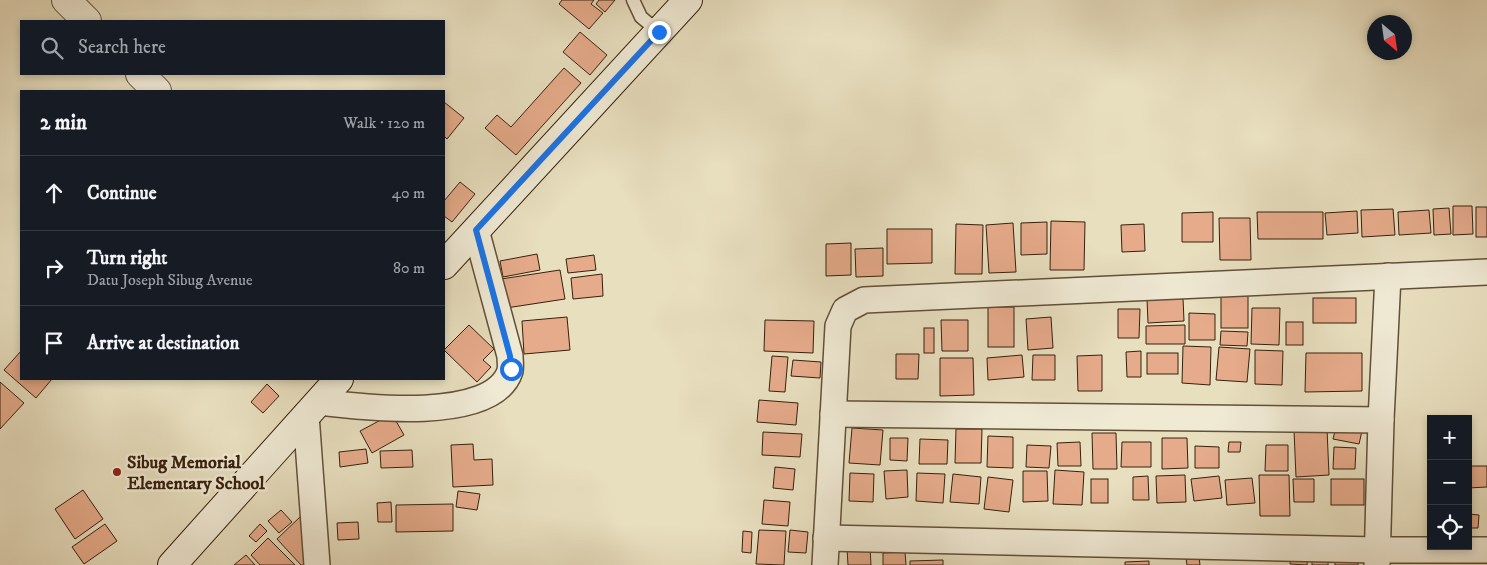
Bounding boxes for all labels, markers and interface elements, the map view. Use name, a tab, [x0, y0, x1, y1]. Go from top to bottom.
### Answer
north arrow	[1367, 15, 1412, 60]
search box	[20, 20, 445, 75]
route end	[648, 21, 671, 44]
icon: search	[38, 34, 66, 62]
text: Search here	[78, 36, 166, 59]
text: 2 min	[40, 110, 87, 136]
text: Walk · 120 m	[343, 113, 425, 133]
icon: ahead	[40, 179, 68, 207]
text: Continue	[87, 182, 157, 205]
text: 40 m	[392, 183, 425, 203]
text: Turn right	[87, 247, 167, 270]
icon: right	[40, 254, 68, 282]
text: 80 m	[393, 258, 425, 278]
text: Datu Joseph Sibug Avenue	[87, 270, 253, 290]
icon: arrive	[40, 329, 68, 357]
text: Arrive at destination	[87, 332, 239, 355]
route start	[500, 358, 523, 381]
map controls	[1427, 415, 1472, 550]
button: +	[1427, 415, 1472, 460]
place label: Sibug Memorial Elementary School	[127, 452, 265, 495]
button: −	[1427, 460, 1472, 505]
marker: Sibug Memorial Elementary School	[111, 466, 123, 478]
button: locate	[1427, 505, 1472, 550]

